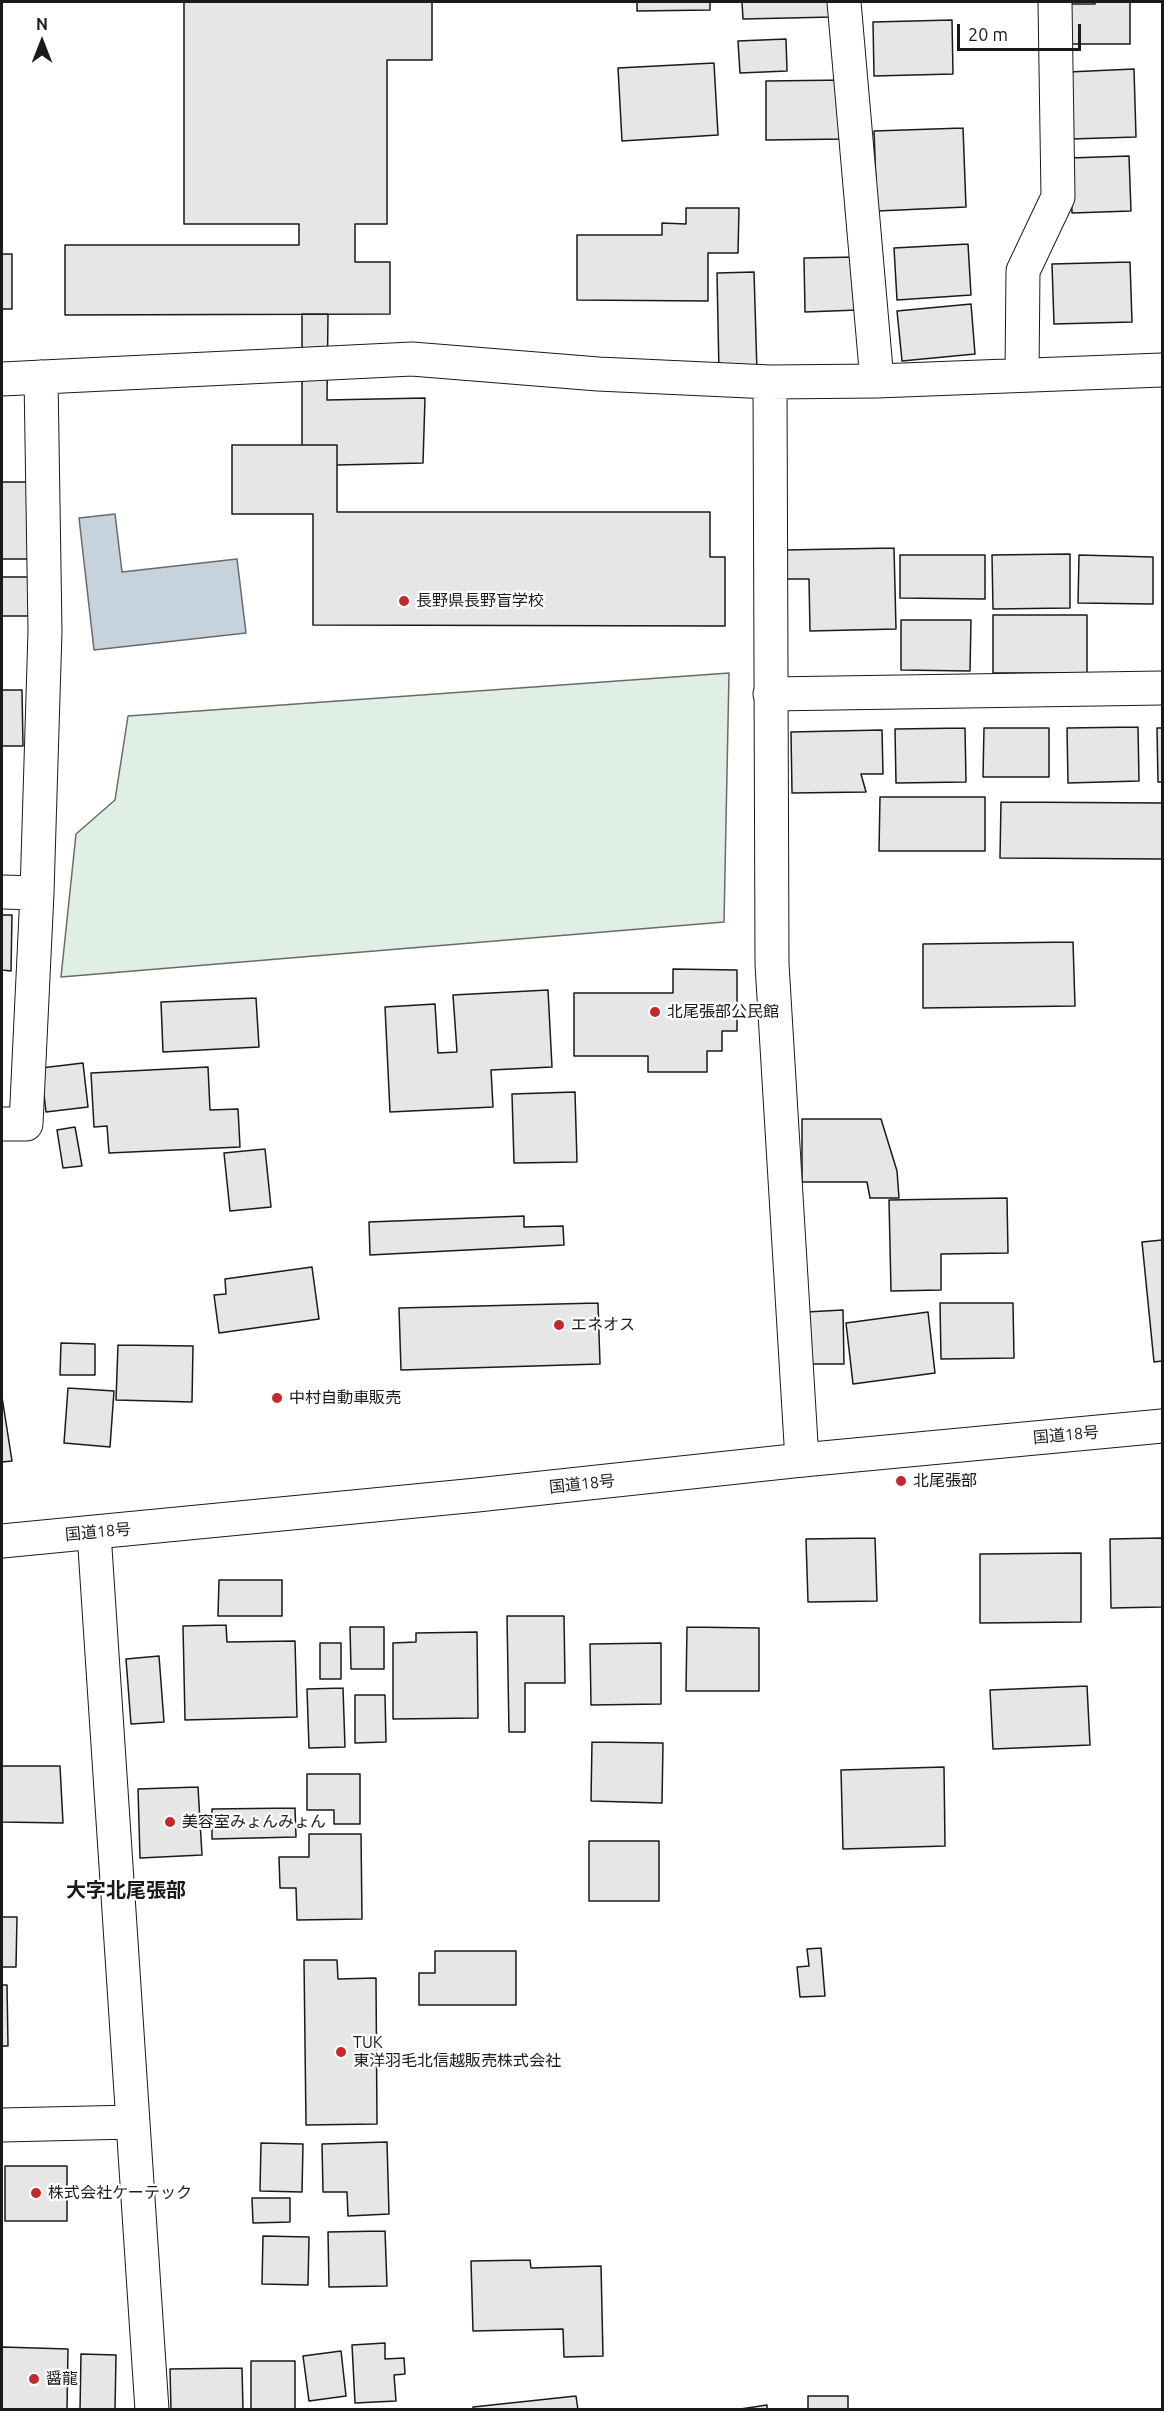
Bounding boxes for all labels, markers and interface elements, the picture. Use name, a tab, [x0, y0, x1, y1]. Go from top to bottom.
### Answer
north arrow	[12, 12, 72, 72]
scale bar	[960, 12, 1084, 50]
text: N	[36, 15, 48, 33]
text: 20 m	[968, 24, 1008, 44]
place label: 長野県長野盲学校	[416, 591, 544, 611]
marker: 長野県長野盲学校	[397, 594, 411, 608]
place label: 北尾張部公民館	[667, 1002, 779, 1022]
marker: 北尾張部公民館	[648, 1005, 662, 1019]
place label: エネオス	[571, 1315, 635, 1335]
marker: エネオス	[552, 1318, 566, 1332]
place label: 中村自動車販売	[289, 1388, 401, 1408]
marker: 中村自動車販売	[270, 1391, 284, 1405]
street label: 国道18号	[1032, 1423, 1100, 1447]
street label: 国道18号	[548, 1471, 616, 1497]
place label: 北尾張部	[913, 1471, 977, 1491]
marker: 北尾張部	[894, 1474, 908, 1488]
street label: 国道18号	[64, 1520, 132, 1544]
place label: 美容室みょんみょん	[182, 1812, 326, 1832]
marker: 美容室みょんみょん	[163, 1815, 177, 1829]
district label: 大字北尾張部	[66, 1878, 186, 1902]
place label: TUK 東洋羽毛北信越販売株式会社	[353, 2033, 561, 2071]
marker: TUK 東洋羽毛北信越販売株式会社	[334, 2045, 348, 2059]
place label: 株式会社ケーテック	[48, 2183, 192, 2203]
marker: 株式会社ケーテック	[29, 2186, 43, 2200]
place label: 醤龍	[46, 2369, 78, 2389]
marker: 醤龍	[27, 2372, 41, 2386]

